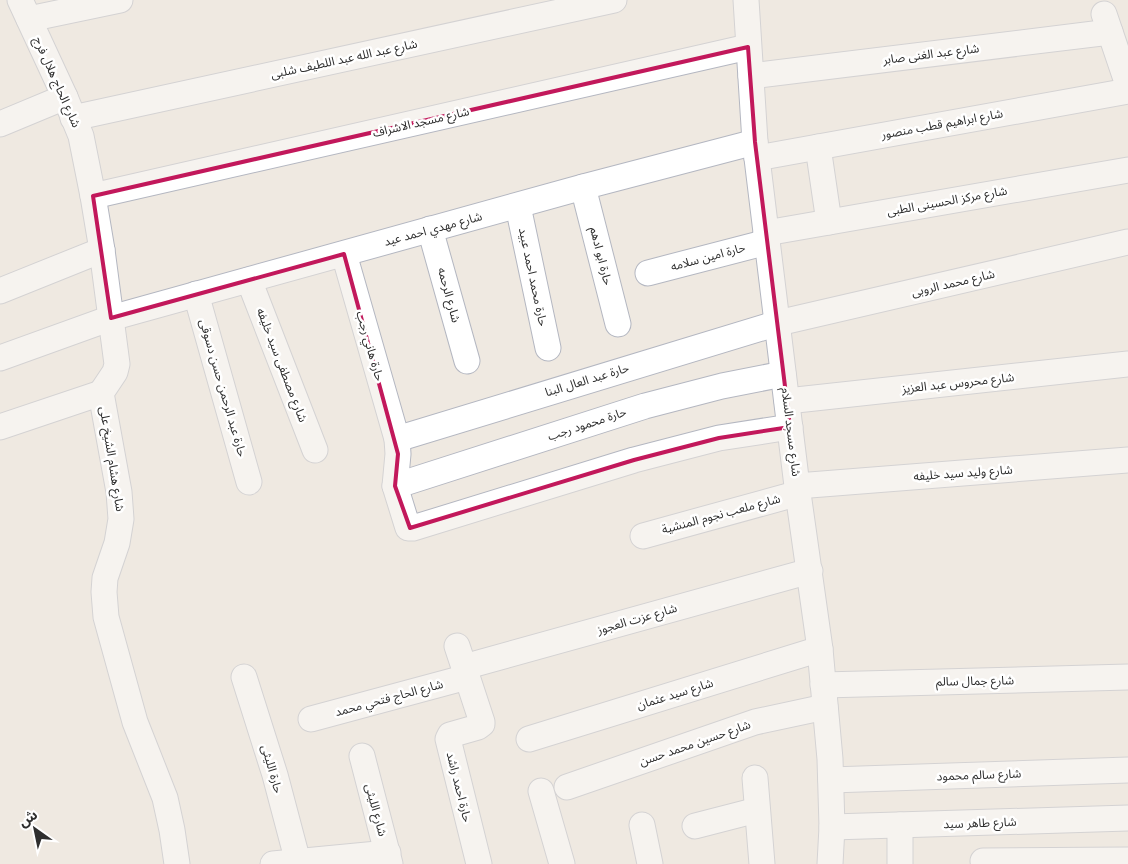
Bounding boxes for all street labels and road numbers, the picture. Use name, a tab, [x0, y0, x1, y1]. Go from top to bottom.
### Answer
street label: شارع الحاج هلال فرج	[29, 34, 83, 130]
street label: شارع عبد الله عبد اللطيف شلبى	[269, 37, 419, 83]
street label: شارع عبد الغنى صابر	[881, 41, 980, 69]
street label: شارع مسجد الاشراف	[371, 104, 471, 142]
street label: شارع ابراهيم قطب منصور	[879, 106, 1004, 144]
street label: شارع مركز الحسينى الطبى	[886, 184, 1009, 220]
street label: شارع مهدي احمد عيد	[382, 209, 484, 252]
street label: حارة ابو ادهم	[585, 225, 615, 287]
street label: حارة محمد احمد عبيد	[516, 226, 550, 328]
street label: حارة امين سلامه	[669, 240, 747, 274]
street label: شارع الرحمه	[433, 266, 463, 325]
street label: شارع محمد الروبى	[910, 267, 997, 301]
street label: شارع مصطفى سيد خليفه	[252, 306, 310, 425]
street label: حارة هاني رجب	[351, 309, 387, 383]
street label: حارة عبد الرحمن حسن دسوقى	[197, 318, 249, 458]
street label: حارة عبد العال البنا	[543, 361, 631, 399]
street label: شارع محروس عبد العزيز	[900, 370, 1015, 398]
street label: شارع مسجد السلام	[777, 387, 803, 477]
street label: شارع هشام الشيخ على	[95, 405, 127, 513]
street label: حارة محمود رجب	[546, 405, 628, 444]
street label: شارع وليد سيد خليفه	[913, 463, 1013, 485]
street label: شارع ملعب نجوم المنشية	[660, 491, 782, 538]
street label: شارع عزت العجوز	[595, 601, 679, 639]
street label: شارع جمال سالم	[936, 673, 1014, 691]
street label: شارع سيد عثمان	[635, 676, 715, 714]
street label: شارع الحاج فتحي محمد	[333, 677, 445, 722]
street label: شارع حسين محمد حسن	[638, 717, 753, 771]
street label: حارة الليثى	[258, 743, 286, 795]
street label: حارة احمد راشد	[444, 751, 474, 823]
street label: شارع سالم محمود	[936, 767, 1022, 785]
street label: شارع الليثى	[360, 782, 390, 838]
street label: شارع طاهر سيد	[943, 815, 1017, 833]

